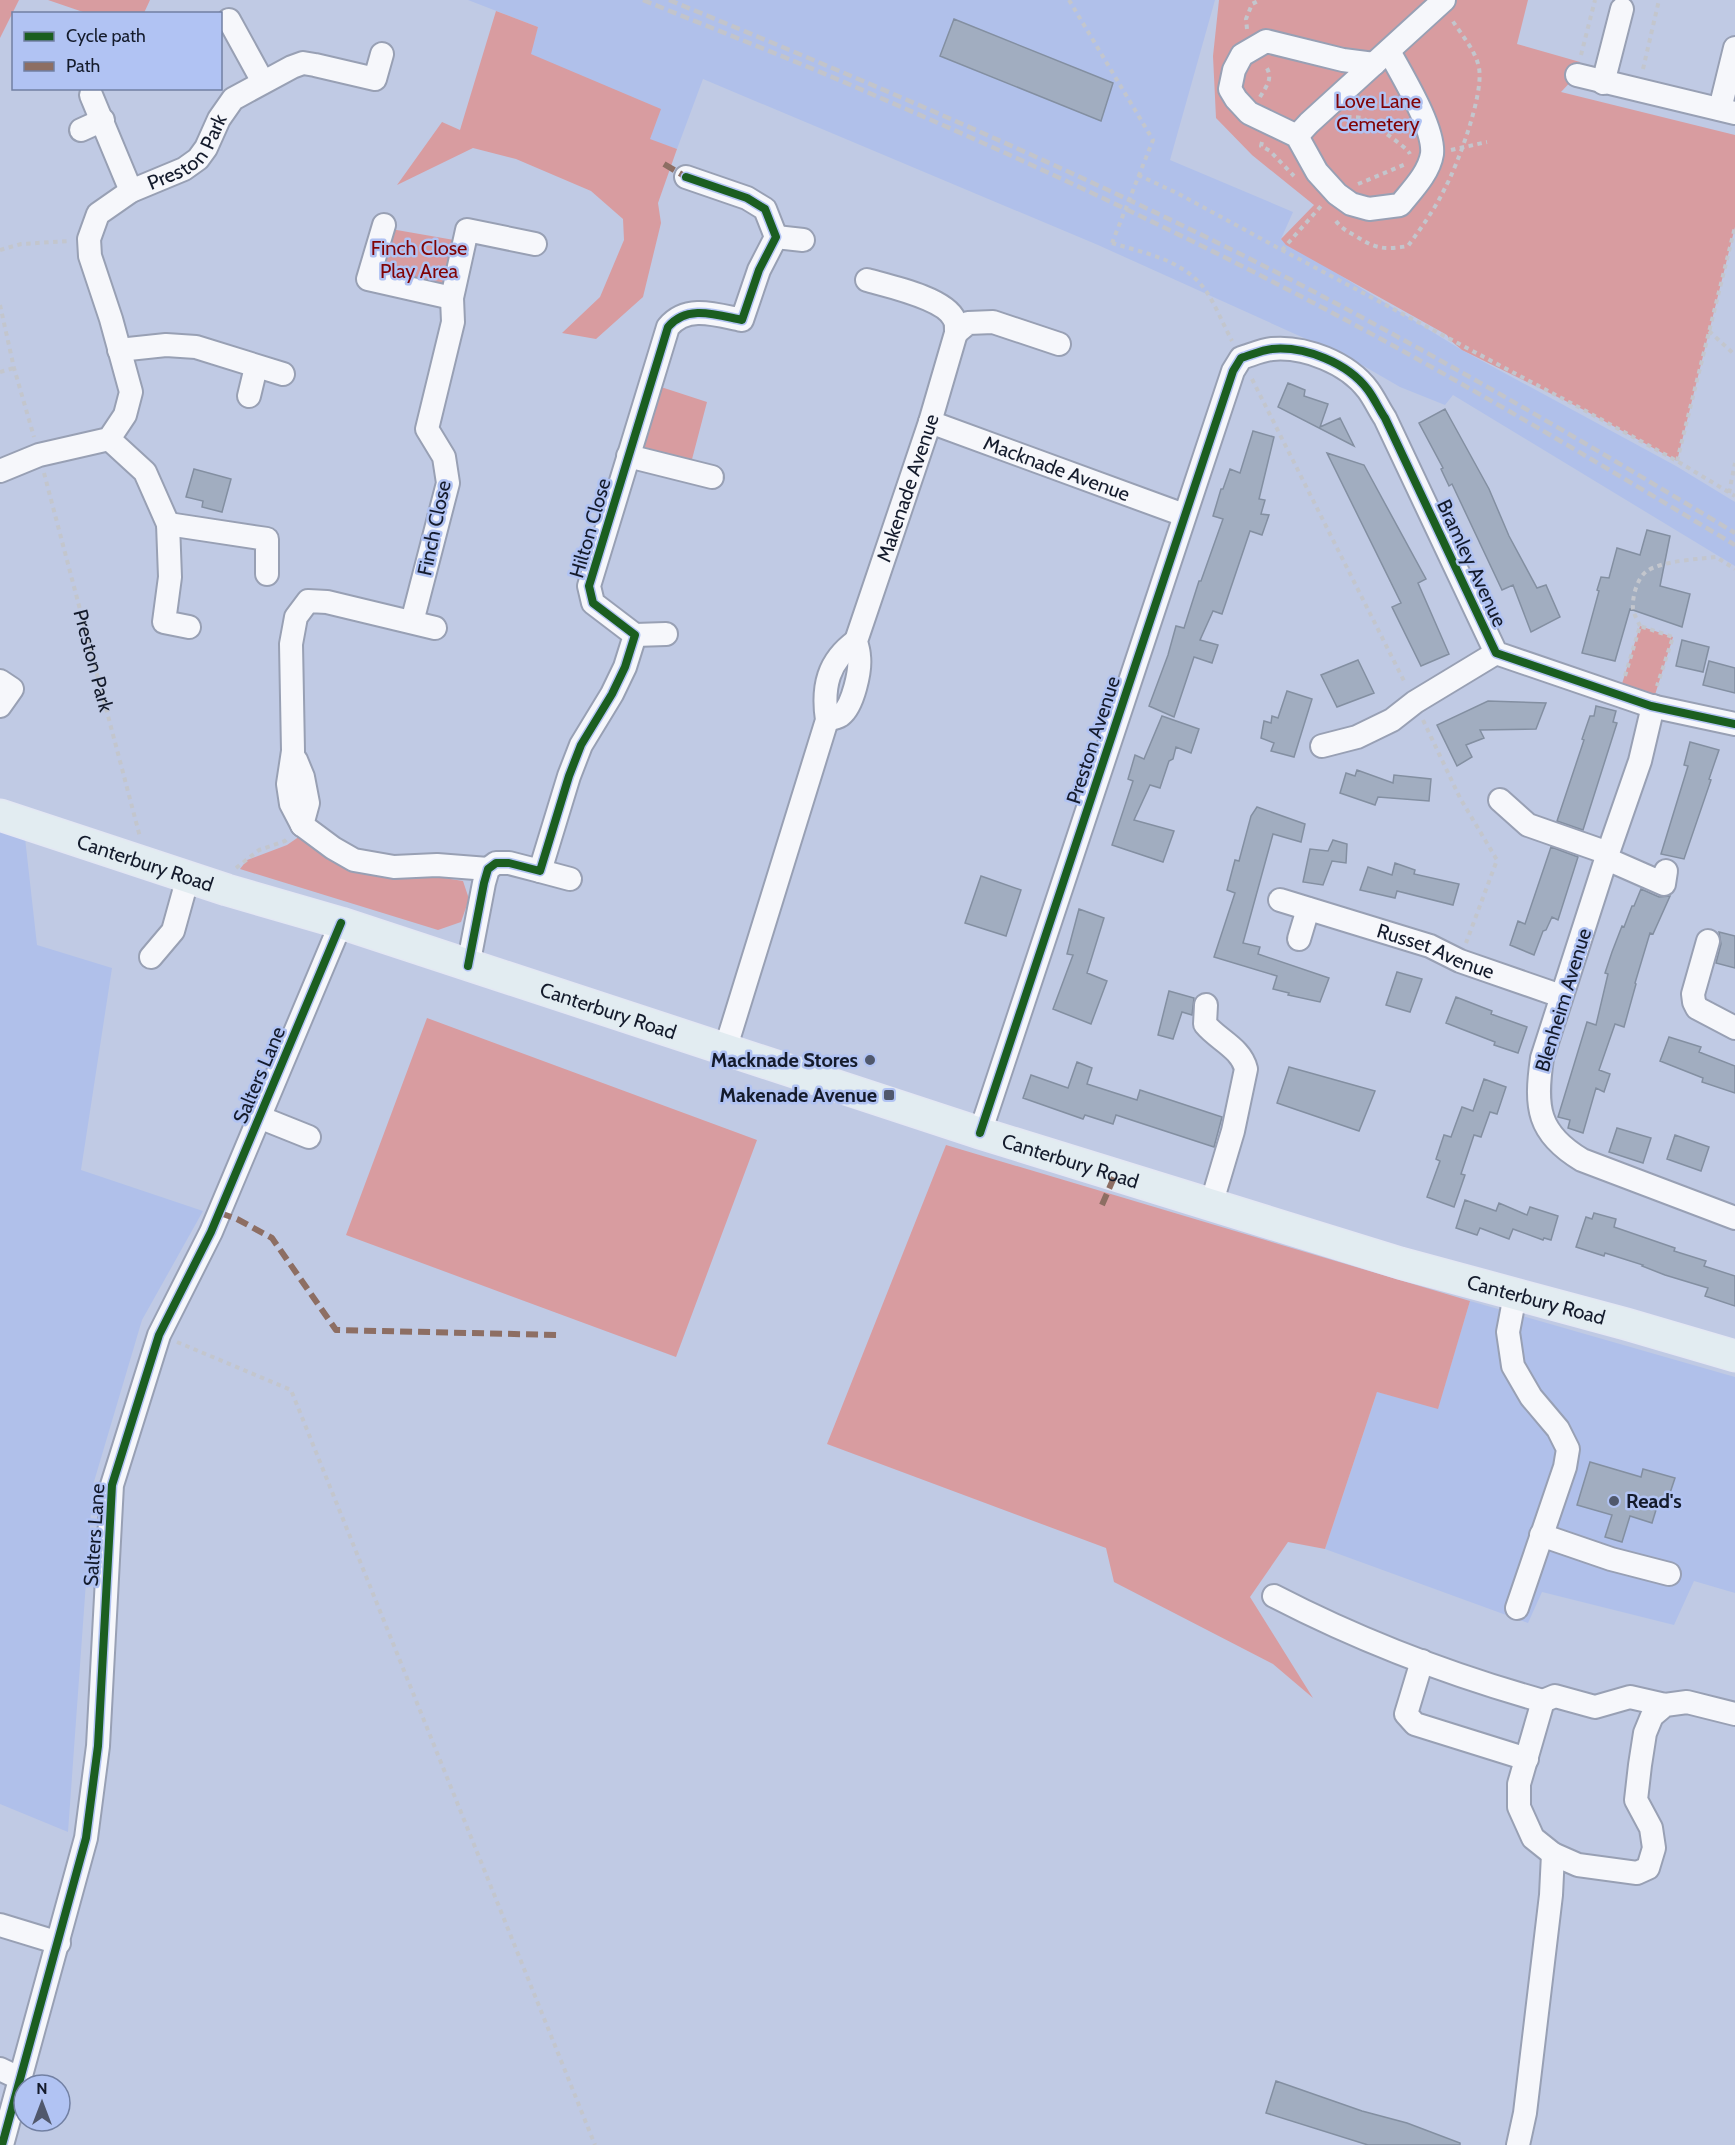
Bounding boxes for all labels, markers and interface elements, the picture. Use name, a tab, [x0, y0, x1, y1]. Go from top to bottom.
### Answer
legend	[12, 12, 222, 90]
text: Cycle path	[66, 25, 146, 47]
text: Path	[66, 55, 100, 77]
park label: Love Lane Cemetery	[1335, 89, 1421, 136]
street label: Preston Park	[144, 110, 232, 195]
park label: Finch Close Play Area	[371, 236, 467, 283]
street label: Makenade Avenue	[872, 411, 944, 565]
street label: Macknade Avenue	[980, 431, 1133, 506]
street label: Hilton Close	[564, 475, 616, 581]
street label: Finch Close	[412, 478, 456, 578]
street label: Bramley Avenue	[1432, 495, 1512, 631]
street label: Preston Park	[68, 607, 119, 715]
street label: Preston Avenue	[1061, 673, 1125, 807]
street label: Canterbury Road	[74, 829, 217, 897]
street label: Russet Avenue	[1374, 918, 1497, 984]
street label: Blenheim Avenue	[1530, 925, 1596, 1075]
street label: Canterbury Road	[537, 977, 679, 1044]
street label: Salters Lane	[228, 1023, 290, 1127]
place label: Macknade Stores	[711, 1048, 858, 1072]
marker: Macknade Stores	[863, 1053, 877, 1067]
place label: Makenade Avenue	[720, 1083, 877, 1107]
marker: Makenade Avenue	[882, 1088, 896, 1102]
street label: Canterbury Road	[999, 1129, 1142, 1193]
street label: Canterbury Road	[1464, 1270, 1608, 1330]
street label: Salters Lane	[78, 1483, 110, 1587]
place label: Read's	[1626, 1489, 1682, 1513]
marker: Read's	[1607, 1494, 1621, 1508]
north arrow	[12, 2073, 72, 2133]
text: N	[36, 2079, 48, 2098]

